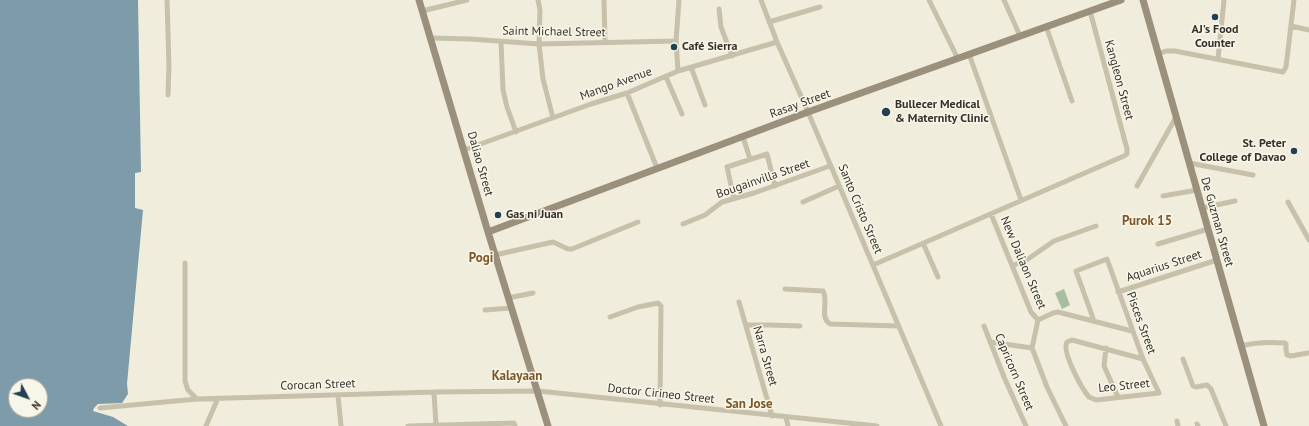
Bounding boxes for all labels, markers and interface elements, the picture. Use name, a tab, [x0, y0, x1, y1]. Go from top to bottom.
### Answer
marker: AJ's Food Counter	[1210, 12, 1220, 22]
place label: AJ's Food Counter	[1192, 23, 1238, 51]
street label: Saint Michael Street	[502, 24, 606, 40]
street label: Kangleon Street	[1101, 38, 1137, 122]
place label: Café Sierra	[682, 40, 738, 54]
marker: Café Sierra	[669, 42, 679, 52]
street label: Mango Avenue	[578, 64, 654, 104]
street label: Rasay Street	[768, 86, 832, 122]
place label: Bullecer Medical & Maternity Clinic	[895, 98, 989, 126]
marker: Bullecer Medical & Maternity Clinic	[880, 106, 892, 118]
street label: Daliao Street	[464, 130, 496, 198]
place label: St. Peter College of Davao	[1200, 137, 1286, 165]
marker: St. Peter College of Davao	[1289, 146, 1299, 156]
street label: Bougainvilla Street	[714, 156, 812, 202]
street label: Santo Cristo Street	[835, 162, 885, 256]
street label: De Guzman Street	[1197, 176, 1237, 268]
place label: Gas ni Juan	[506, 208, 563, 222]
marker: Gas ni Juan	[493, 210, 503, 220]
district label: Purok 15	[1122, 213, 1172, 229]
street label: New Daliaon Street	[997, 214, 1049, 312]
street label: Aquarius Street	[1124, 247, 1204, 285]
district label: Pogi	[469, 250, 493, 266]
street label: Pisces Street	[1123, 290, 1159, 356]
street label: Narra Street	[750, 324, 780, 388]
street label: Capricorn Street	[991, 331, 1037, 413]
district label: Kalayaan	[492, 368, 542, 384]
street label: Corocan Street	[280, 376, 356, 394]
street label: Leo Street	[1098, 376, 1150, 396]
north arrow	[8, 378, 48, 418]
street label: Doctor Cirineo Street	[607, 381, 715, 407]
district label: San Jose	[725, 396, 773, 412]
text: N	[29, 398, 44, 413]

